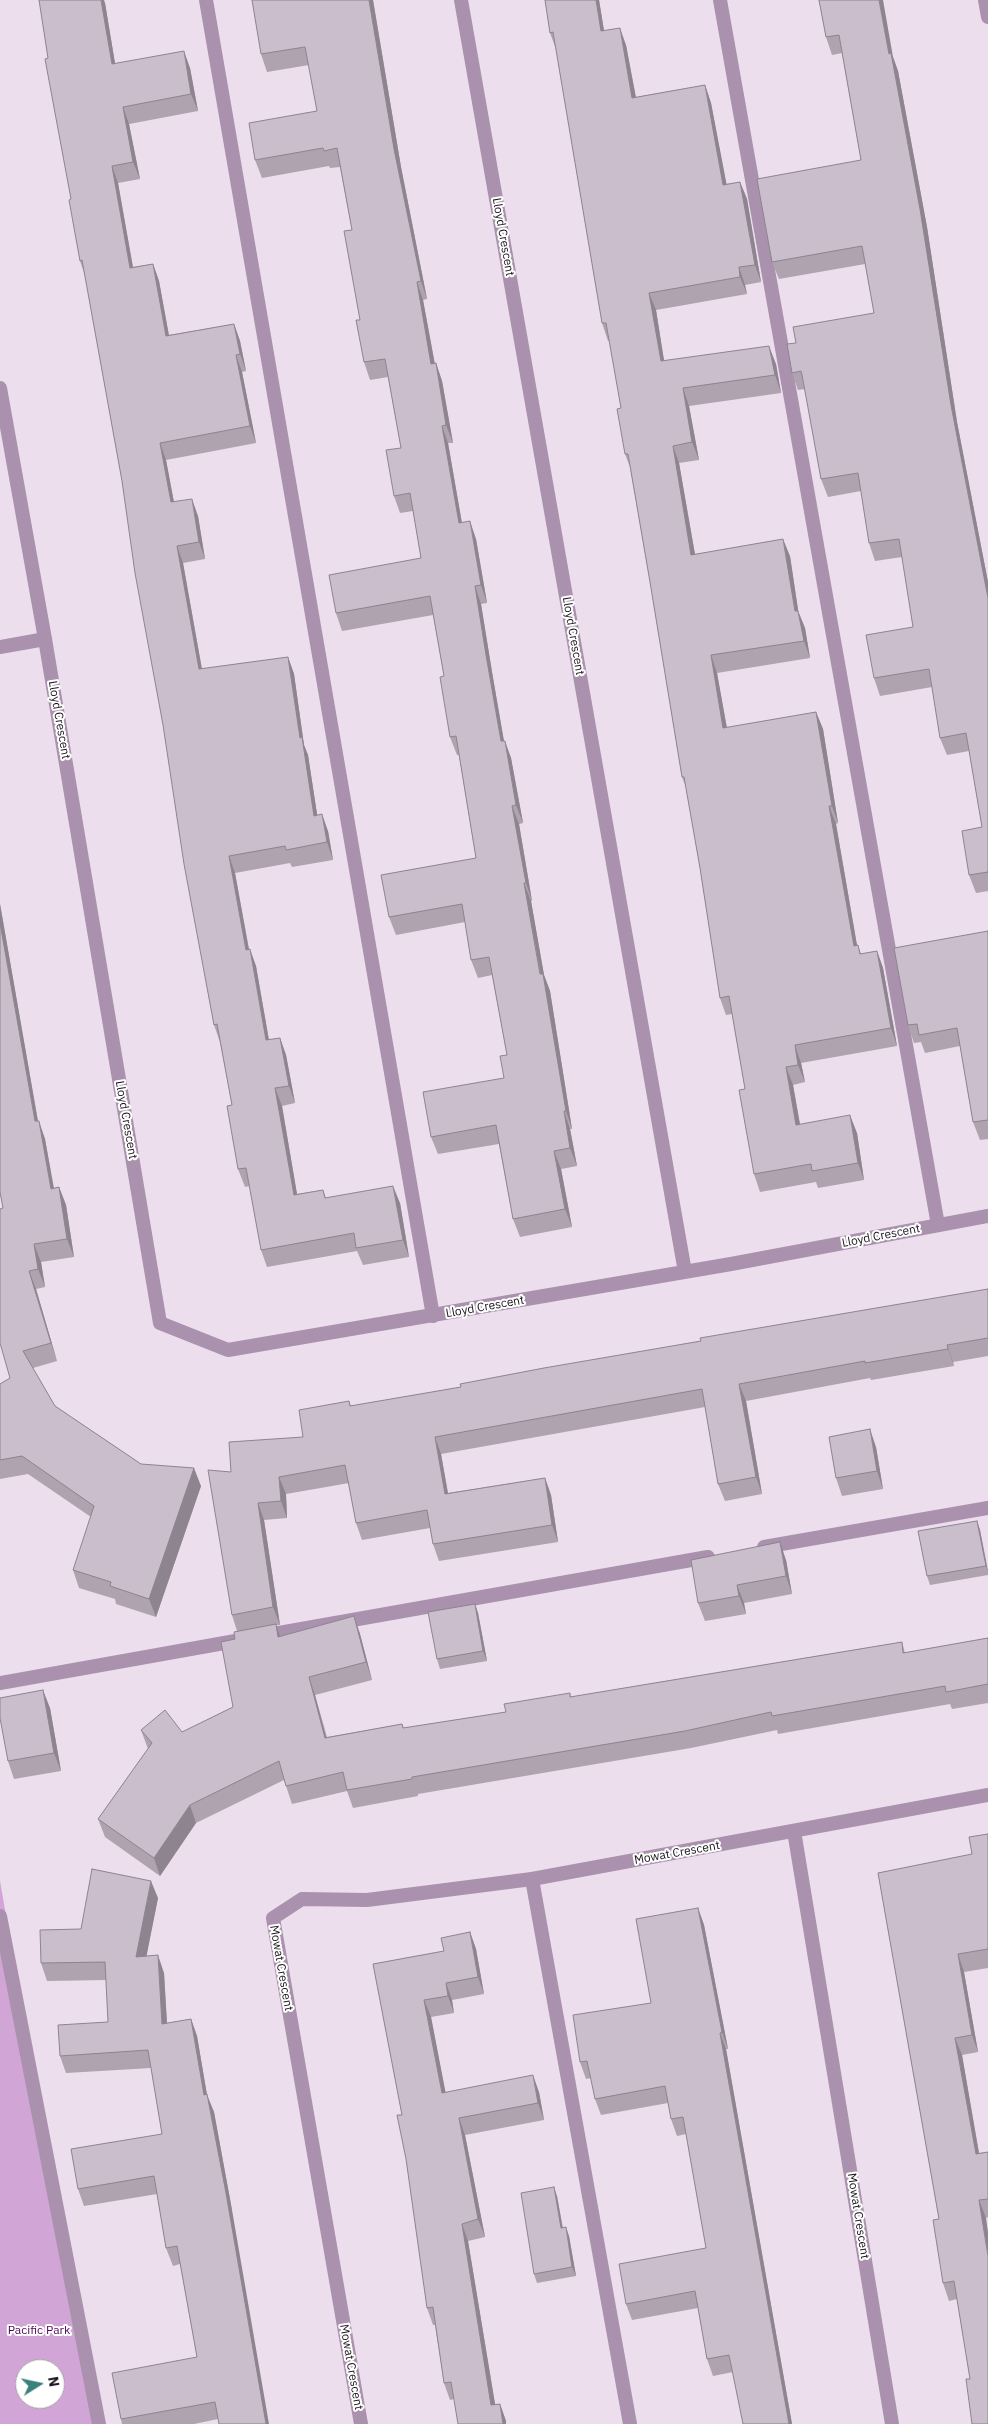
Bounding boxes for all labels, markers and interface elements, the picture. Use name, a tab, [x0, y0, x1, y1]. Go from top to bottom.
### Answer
street label: Lloyd Crescent	[489, 197, 517, 277]
street label: Lloyd Crescent	[559, 596, 587, 676]
street label: Lloyd Crescent	[45, 680, 73, 760]
street label: Lloyd Crescent	[112, 1080, 140, 1160]
street label: Lloyd Crescent	[841, 1221, 921, 1251]
street label: Lloyd Crescent	[445, 1293, 525, 1321]
street label: Mowat Crescent	[633, 1838, 721, 1868]
street label: Mowat Crescent	[266, 1924, 296, 2012]
street label: Mowat Crescent	[844, 2172, 872, 2260]
street label: Mowat Crescent	[336, 2323, 366, 2411]
park label: Pacific Park	[8, 2324, 70, 2338]
north arrow	[15, 2359, 65, 2409]
text: N	[44, 2375, 64, 2388]

